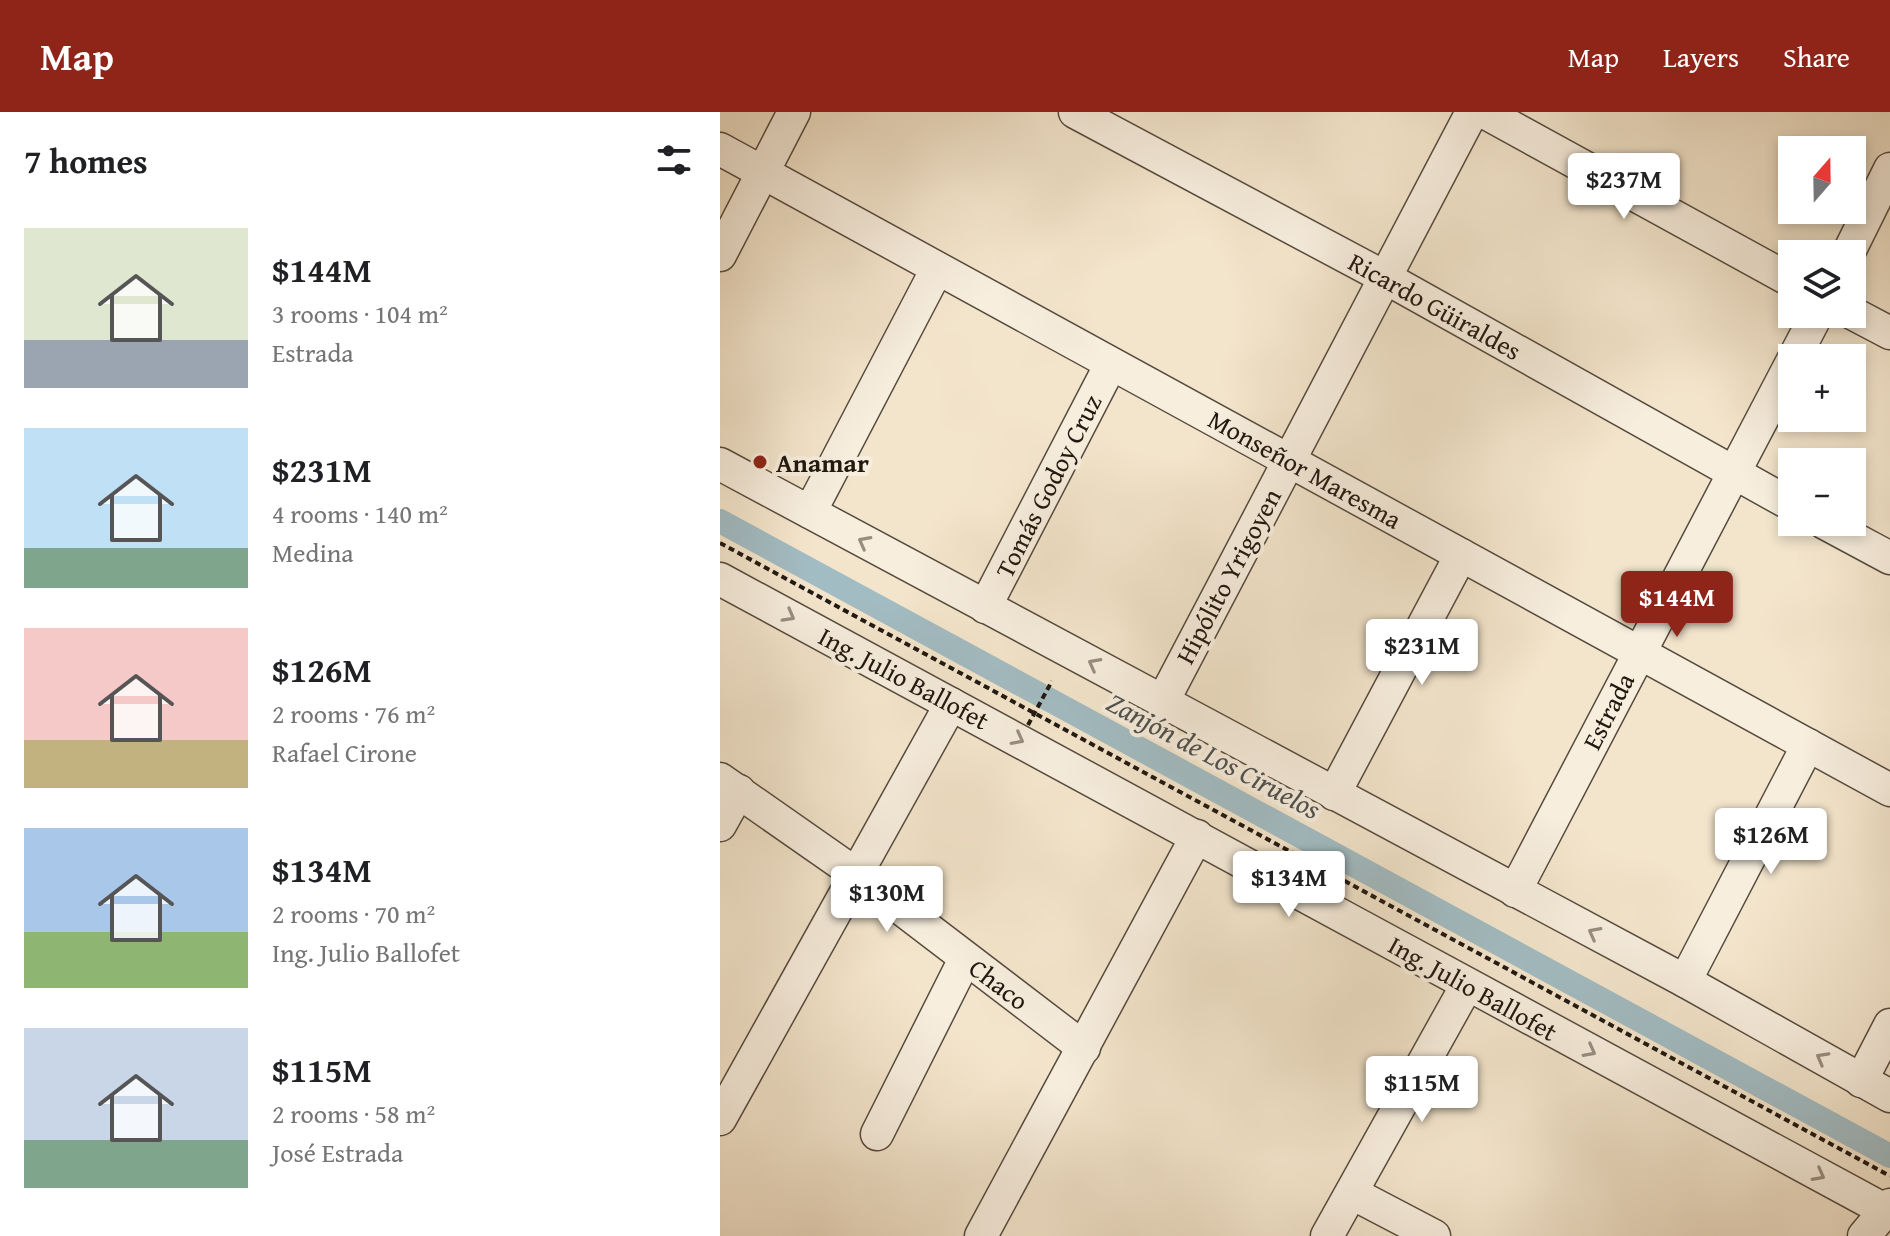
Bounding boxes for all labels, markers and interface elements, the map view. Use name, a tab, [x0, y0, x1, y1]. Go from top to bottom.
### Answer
text: Map	[40, 28, 114, 84]
text: Map	[1568, 36, 1619, 77]
text: Layers	[1663, 36, 1739, 77]
text: Share	[1783, 36, 1850, 77]
text: 7 homes	[24, 136, 148, 185]
north arrow	[1778, 136, 1866, 224]
map controls	[1778, 136, 1866, 536]
icon: filters	[652, 138, 696, 182]
pin: $237M	[1568, 153, 1680, 221]
text: $237M	[1586, 159, 1662, 198]
button: layers	[1778, 240, 1866, 328]
street label: Ricardo Güiraldes	[1341, 242, 1529, 370]
text: $144M	[272, 245, 372, 294]
icon: home	[88, 260, 184, 356]
text: 3 rooms · 104 m²	[272, 294, 448, 333]
text: Estrada	[272, 333, 354, 372]
button: +	[1778, 344, 1866, 432]
street label: Tomás Godoy Cruz	[985, 388, 1111, 584]
street label: Monseñor Maresma	[1201, 400, 1410, 539]
place label: Anamar	[776, 443, 869, 482]
text: $231M	[272, 445, 372, 494]
button: −	[1778, 448, 1866, 536]
marker: Anamar	[751, 453, 769, 471]
icon: home	[88, 460, 184, 556]
street label: Hipólito Yrigoyen	[1165, 481, 1291, 671]
text: 4 rooms · 140 m²	[272, 494, 448, 533]
text: Medina	[272, 533, 354, 572]
one-way arrow	[858, 536, 872, 551]
pin: $144M	[1621, 571, 1733, 639]
text: $144M	[1639, 577, 1715, 616]
one-way arrow	[780, 606, 794, 622]
street label: Ing. Julio Ballofet	[812, 617, 996, 739]
pin: $231M	[1366, 619, 1478, 687]
text: $231M	[1384, 625, 1460, 664]
text: $126M	[272, 645, 372, 694]
one-way arrow	[1088, 658, 1102, 674]
icon: home	[88, 660, 184, 756]
street label: Estrada	[1572, 665, 1644, 756]
water label: Zanjón de Los Ciruelos	[1100, 681, 1328, 829]
text: 2 rooms · 76 m²	[272, 694, 435, 733]
one-way arrow	[1009, 729, 1023, 745]
text: Rafael Cirone	[272, 733, 417, 772]
pin: $126M	[1715, 808, 1827, 876]
text: $126M	[1733, 814, 1809, 853]
text: $134M	[272, 845, 372, 894]
pin: $134M	[1233, 851, 1345, 919]
text: $134M	[1251, 857, 1327, 896]
icon: home	[88, 860, 184, 956]
pin: $130M	[831, 866, 943, 934]
text: $130M	[849, 872, 925, 911]
text: 2 rooms · 70 m²	[272, 894, 435, 933]
street label: Ing. Julio Ballofet	[1381, 925, 1565, 1051]
one-way arrow	[1588, 927, 1602, 942]
text: Ing. Julio Ballofet	[272, 933, 460, 972]
street label: Chaco	[961, 949, 1037, 1019]
one-way arrow	[1582, 1042, 1596, 1057]
text: $115M	[272, 1045, 372, 1094]
one-way arrow	[1816, 1052, 1830, 1068]
pin: $115M	[1366, 1056, 1478, 1124]
icon: home	[88, 1060, 184, 1156]
text: $115M	[1384, 1062, 1460, 1101]
text: 2 rooms · 58 m²	[272, 1094, 435, 1133]
text: José Estrada	[272, 1133, 403, 1172]
one-way arrow	[1810, 1165, 1824, 1181]

